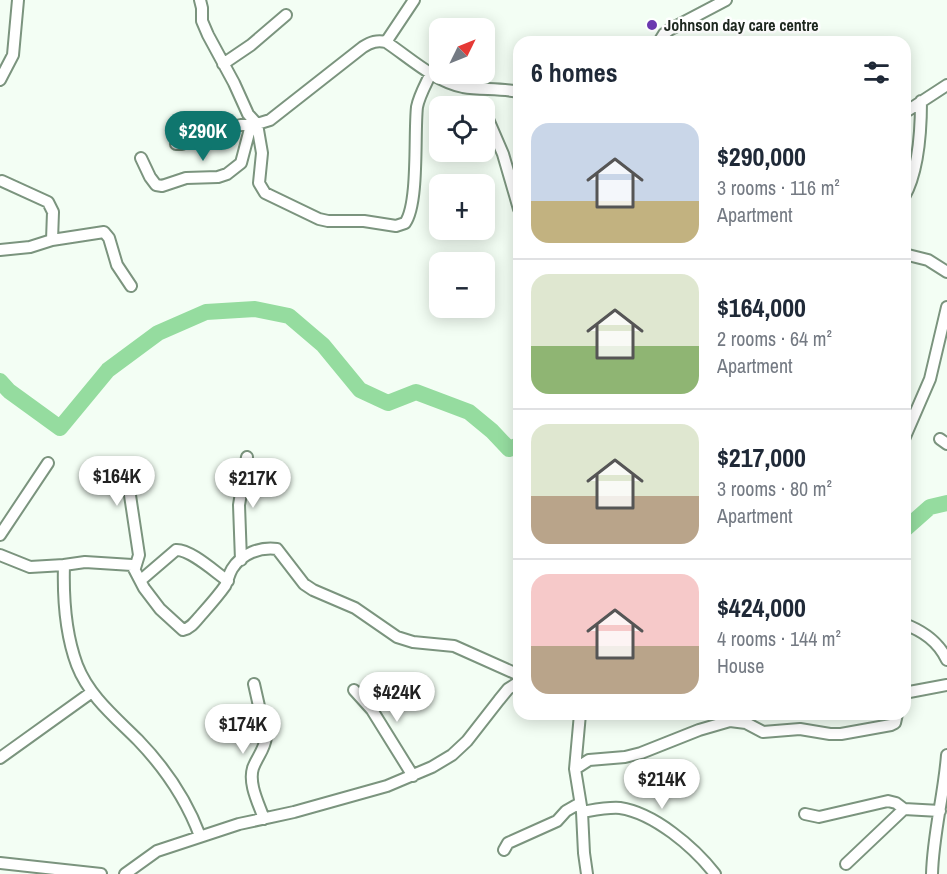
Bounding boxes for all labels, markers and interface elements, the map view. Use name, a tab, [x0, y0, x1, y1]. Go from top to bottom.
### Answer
place label: Johnson day care centre	[664, 14, 819, 36]
north arrow	[429, 18, 495, 84]
map controls	[429, 18, 495, 318]
marker: Johnson day care centre	[645, 18, 659, 32]
text: 6 homes	[531, 55, 618, 90]
icon: filters	[860, 56, 893, 89]
button: locate	[429, 96, 495, 162]
pin: $290K	[161, 111, 245, 162]
text: $290K	[179, 117, 227, 144]
text: $290,000	[717, 139, 806, 174]
icon: home	[579, 147, 651, 219]
button: +	[429, 174, 495, 240]
text: 3 rooms · 116 m²	[717, 174, 840, 201]
text: Apartment	[717, 201, 793, 228]
button: −	[429, 252, 495, 318]
text: $164,000	[717, 290, 806, 325]
icon: home	[579, 298, 651, 370]
text: 2 rooms · 64 m²	[717, 325, 832, 352]
text: Apartment	[717, 352, 793, 379]
text: $217,000	[717, 440, 806, 475]
icon: home	[579, 448, 651, 520]
pin: $164K	[75, 456, 159, 507]
pin: $217K	[211, 458, 295, 509]
text: $164K	[93, 462, 141, 489]
text: $217K	[229, 464, 277, 491]
text: 3 rooms · 80 m²	[717, 475, 832, 502]
text: Apartment	[717, 502, 793, 529]
text: $424,000	[717, 590, 806, 625]
icon: home	[579, 598, 651, 670]
text: 4 rooms · 144 m²	[717, 625, 841, 652]
text: House	[717, 652, 764, 679]
pin: $424K	[355, 672, 439, 723]
text: $424K	[373, 678, 421, 705]
pin: $174K	[201, 704, 285, 755]
text: $174K	[219, 710, 267, 737]
pin: $214K	[620, 759, 704, 810]
text: $214K	[638, 765, 686, 792]

